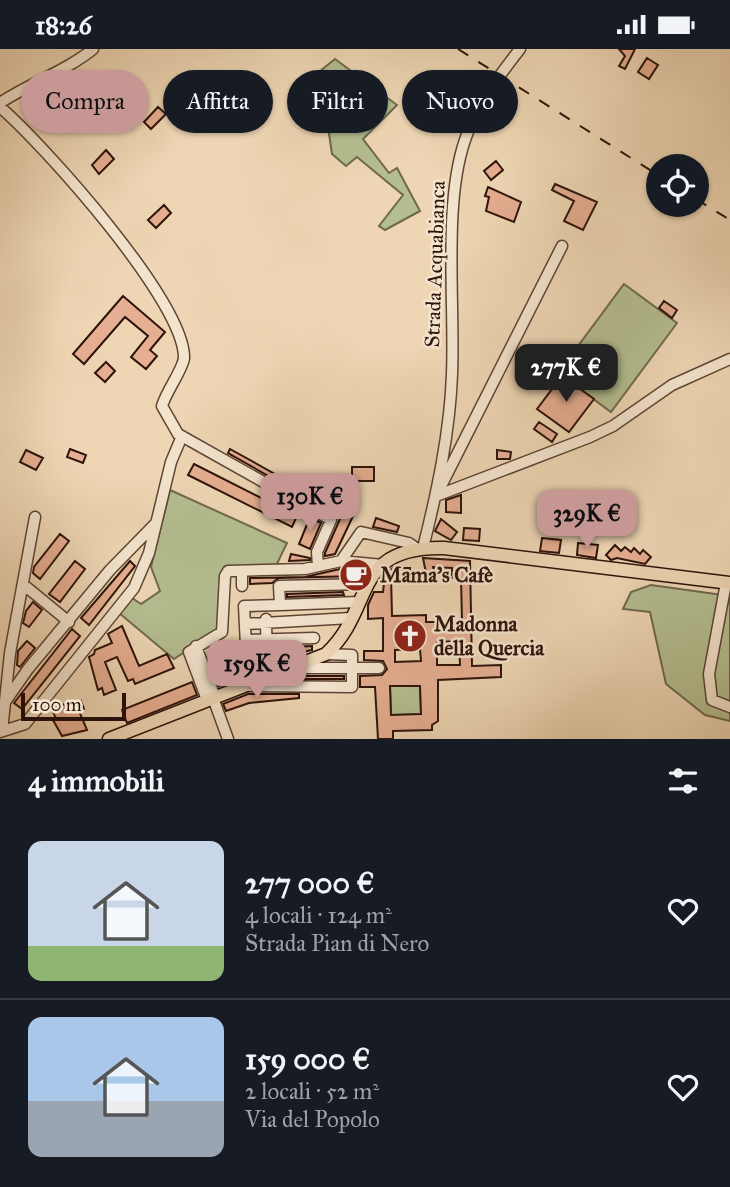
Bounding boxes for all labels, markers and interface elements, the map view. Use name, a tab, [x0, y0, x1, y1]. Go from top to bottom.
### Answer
text: 18:26	[35, 9, 92, 41]
chip: Compra	[21, 70, 149, 133]
chip: Affitta	[163, 70, 273, 133]
chip: Filtri	[287, 70, 388, 133]
chip: Nuovo	[402, 70, 518, 133]
map controls	[646, 154, 709, 217]
button: locate	[646, 154, 709, 217]
street label: Strada Acquabianca	[419, 180, 451, 348]
pin: 277K €	[509, 345, 623, 404]
text: 277K €	[531, 353, 601, 381]
pin: 130K €	[253, 473, 367, 533]
text: 130K €	[277, 482, 343, 510]
pin: 329K €	[530, 491, 644, 550]
text: 329K €	[553, 499, 621, 527]
cafe icon: Mama’s Cafè	[337, 556, 375, 594]
place label: Mama’s Cafè	[380, 562, 493, 588]
place label: Madonna della Quercia	[434, 611, 545, 661]
church icon: Madonna della Quercia	[391, 617, 429, 655]
pin: 159K €	[200, 641, 314, 700]
text: 159K €	[223, 649, 291, 677]
scale bar	[21, 690, 126, 722]
text: 100 m	[32, 693, 82, 716]
icon: filters	[664, 762, 702, 800]
text: 4 immobili	[28, 763, 164, 799]
text: 277 000 €	[245, 865, 375, 901]
icon: home	[84, 869, 168, 953]
icon: heart	[664, 892, 702, 930]
text: 4 locali · 124 m²	[245, 901, 392, 929]
text: Strada Pian di Nero	[245, 929, 429, 957]
text: 159 000 €	[245, 1041, 370, 1077]
icon: home	[84, 1045, 168, 1129]
icon: heart	[664, 1068, 702, 1106]
text: 2 locali · 52 m²	[245, 1077, 379, 1105]
text: Via del Popolo	[245, 1105, 380, 1133]

